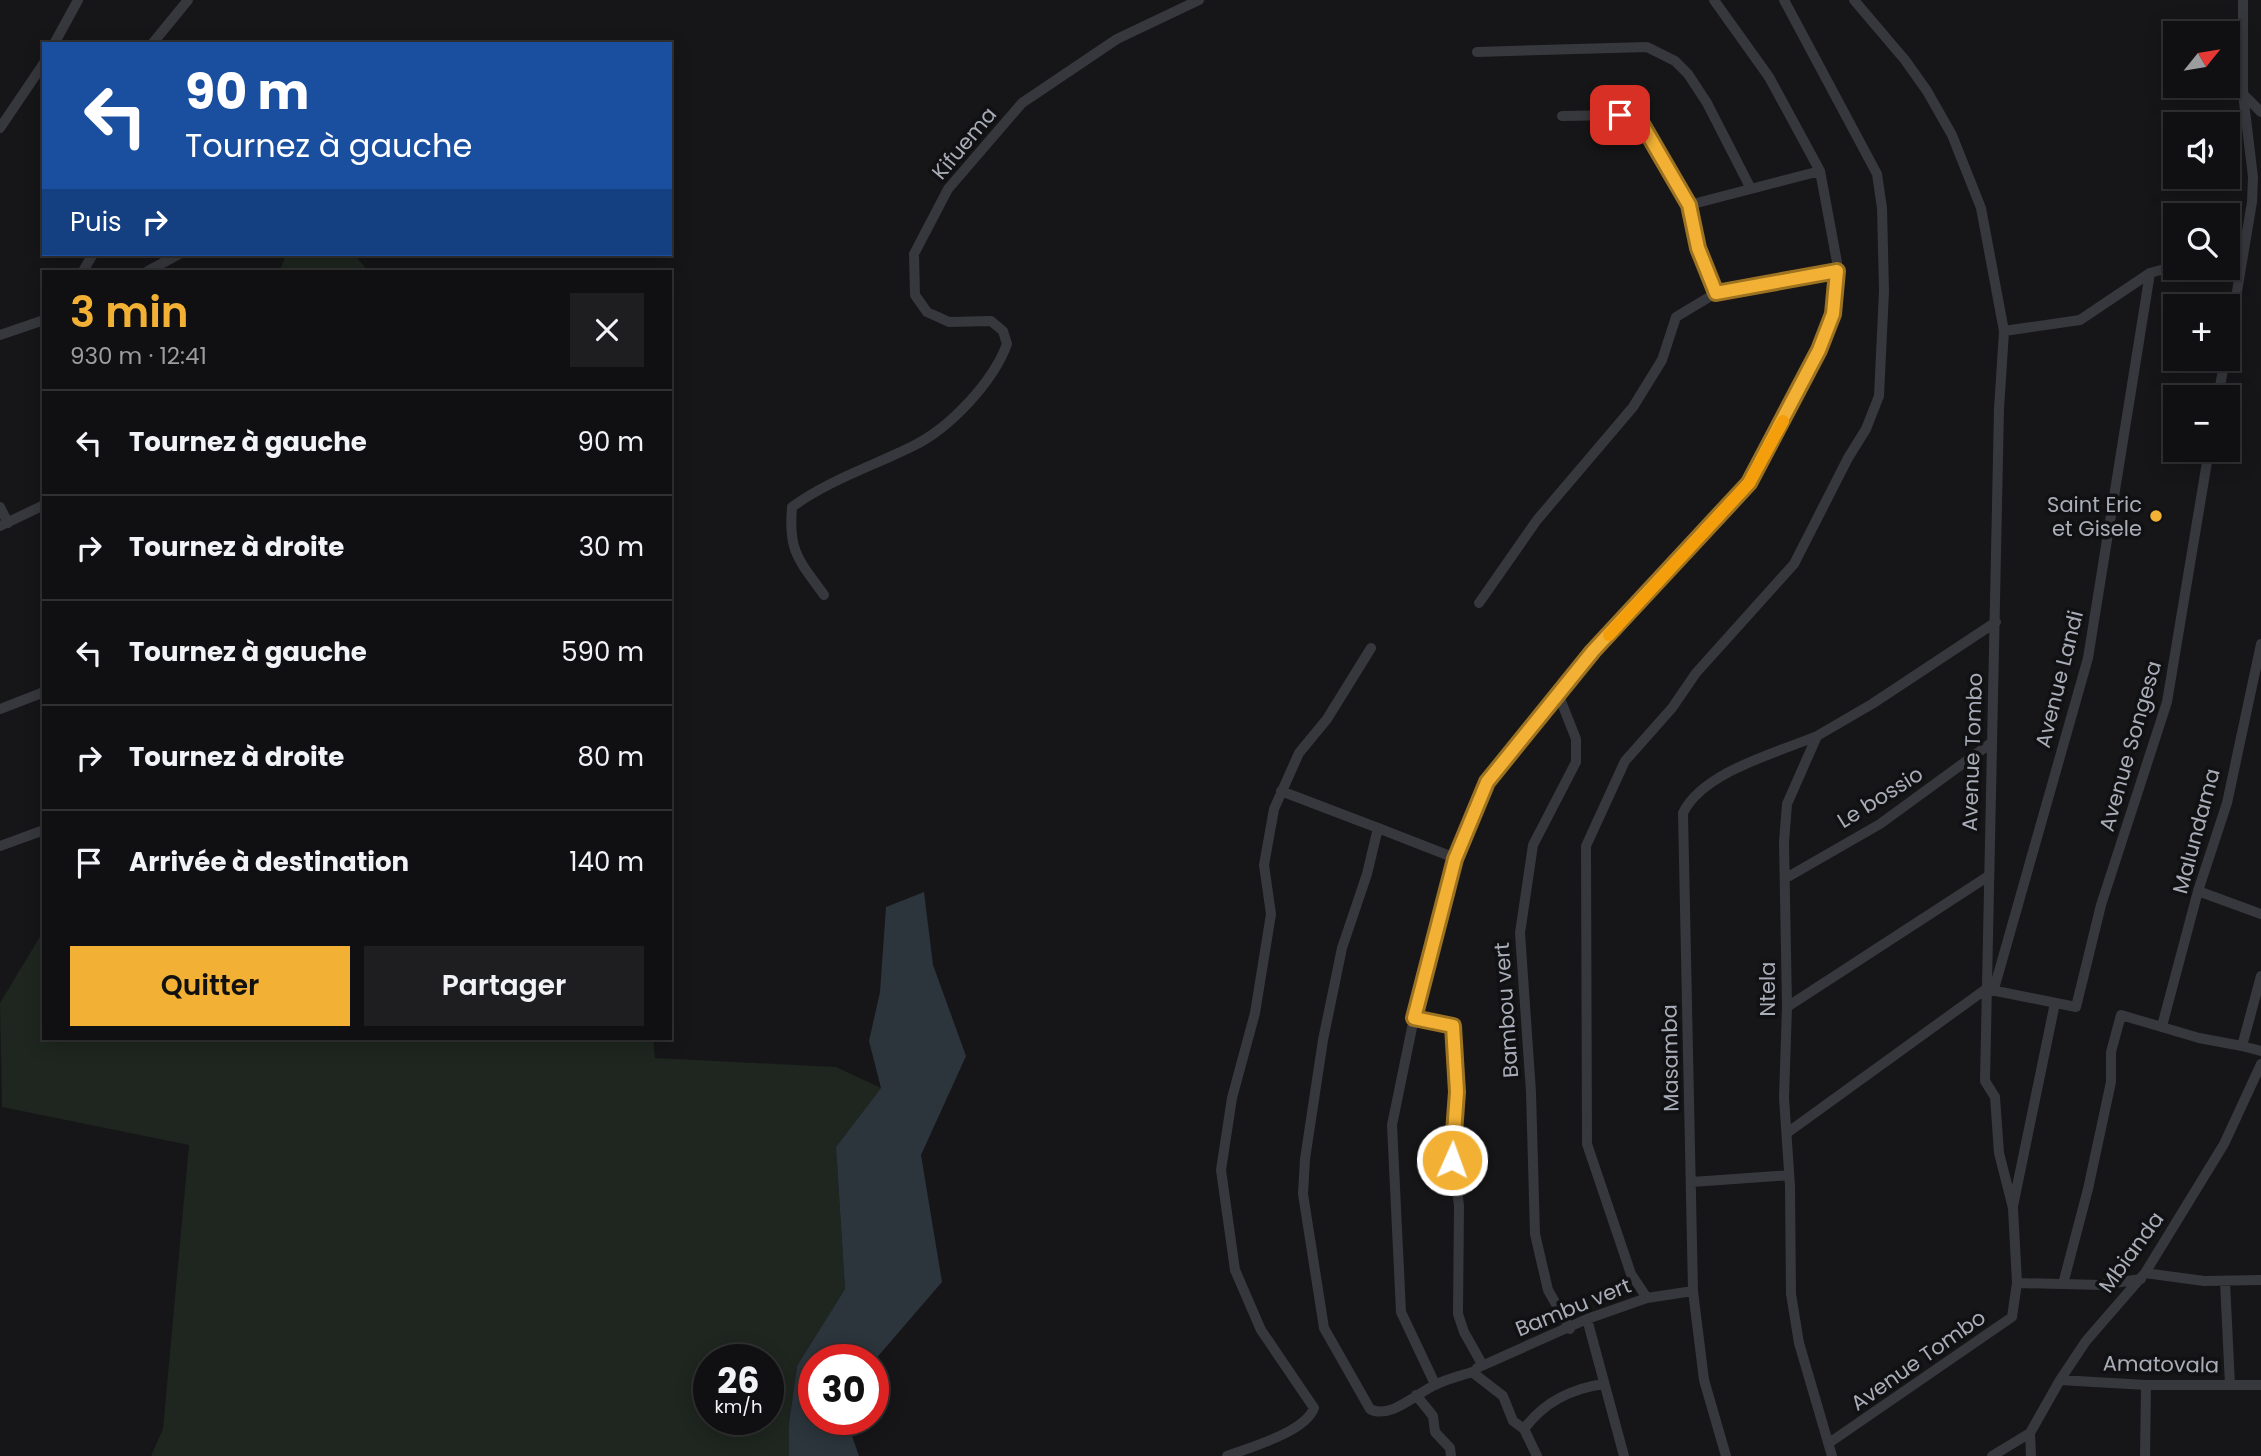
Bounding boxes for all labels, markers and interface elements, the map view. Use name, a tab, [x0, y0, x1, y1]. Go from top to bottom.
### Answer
north arrow	[2163, 21, 2240, 98]
map controls	[2163, 21, 2240, 462]
text: 90 m	[185, 58, 309, 126]
icon: left	[70, 70, 161, 161]
pin	[1590, 85, 1650, 145]
icon: arrive	[1601, 96, 1639, 134]
street label: Kifuema	[925, 100, 1003, 186]
button: sound	[2163, 112, 2240, 189]
text: Tournez à gauche	[185, 123, 472, 168]
icon: right	[136, 203, 174, 241]
button: search	[2163, 203, 2240, 280]
text: Puis	[70, 204, 122, 240]
text: 3 min	[70, 283, 189, 342]
button: close	[570, 293, 644, 367]
button: +	[2163, 294, 2240, 371]
text: 930 m · 12:41	[70, 340, 207, 372]
button: −	[2163, 385, 2240, 462]
icon: left	[70, 424, 108, 462]
text: Tournez à gauche	[129, 424, 367, 460]
text: 90 m	[578, 424, 644, 460]
place label: Saint Eric et Gisele	[2047, 490, 2142, 543]
marker: Saint Eric et Gisele	[2148, 508, 2164, 524]
icon: right	[70, 529, 108, 567]
text: Tournez à droite	[129, 529, 344, 565]
text: 30 m	[579, 529, 644, 565]
street label: Avenue Landi	[2028, 607, 2090, 751]
icon: left	[70, 634, 108, 672]
text: Tournez à gauche	[129, 634, 367, 670]
text: 590 m	[561, 634, 644, 670]
street label: Avenue Songesa	[2092, 657, 2168, 835]
street label: Avenue Tombo	[1955, 672, 1989, 832]
icon: right	[70, 739, 108, 777]
text: Tournez à droite	[129, 739, 344, 775]
text: 80 m	[578, 739, 644, 775]
street label: Le bossio	[1832, 759, 1928, 835]
street label: Malundama	[2165, 765, 2227, 897]
icon: arrive	[70, 844, 108, 882]
text: Arrivée à destination	[129, 844, 409, 880]
text: 140 m	[569, 844, 644, 880]
street label: Bambou vert	[1487, 941, 1525, 1079]
button: Quitter	[70, 946, 350, 1026]
button: Partager	[364, 946, 644, 1026]
street label: Ntela	[1753, 962, 1782, 1016]
street label: Masamba	[1655, 1004, 1685, 1112]
position arrow	[1415, 1123, 1489, 1197]
street label: Mbianda	[2092, 1206, 2170, 1298]
street label: Bambu vert	[1511, 1271, 1635, 1343]
street label: Avenue Tombo	[1845, 1303, 1991, 1417]
speed limit sign: 30	[798, 1344, 889, 1435]
street label: Amatovala	[2103, 1348, 2219, 1380]
text: 26	[717, 1356, 760, 1405]
text: km/h	[715, 1394, 762, 1419]

